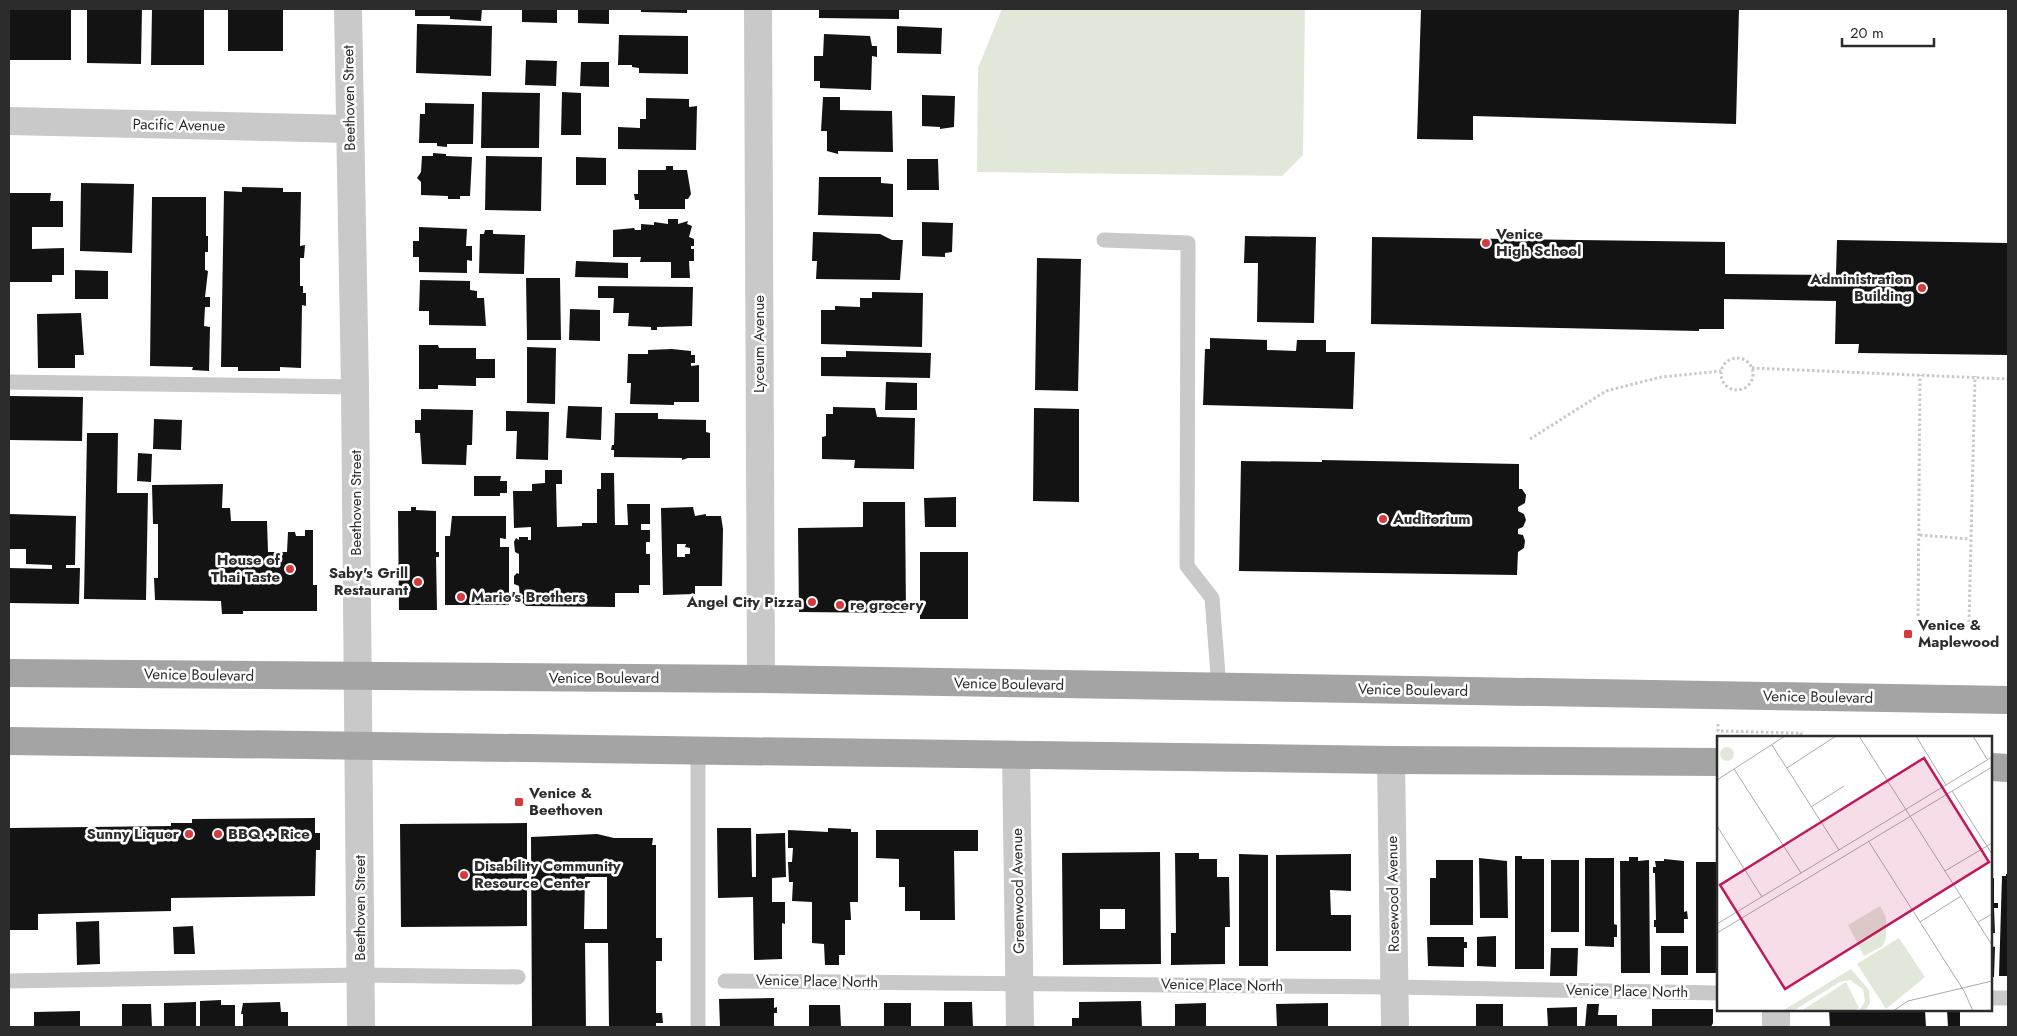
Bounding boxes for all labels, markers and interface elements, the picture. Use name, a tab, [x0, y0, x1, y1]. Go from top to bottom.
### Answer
scale bar	[1842, 15, 1934, 47]
text: 20 m	[1850, 22, 1884, 44]
street label: Beethoven Street	[337, 45, 361, 151]
street label: Pacific Avenue	[132, 113, 226, 137]
place label: Venice High School	[1495, 223, 1581, 262]
marker: Venice High School	[1480, 237, 1492, 249]
place label: Administration Building	[1809, 268, 1912, 307]
marker: Administration Building	[1916, 282, 1928, 294]
street label: Lyceum Avenue	[748, 295, 770, 393]
street label: Beethoven Street	[345, 450, 367, 556]
place label: Auditorium	[1392, 508, 1471, 530]
marker: Auditorium	[1377, 513, 1389, 525]
place label: House of Thai Taste	[211, 549, 281, 588]
place label: Saby's Grill Restaurant	[329, 562, 408, 601]
marker: House of Thai Taste	[284, 563, 296, 575]
marker: Saby's Grill Restaurant	[412, 576, 424, 588]
place label: Mario's Brothers	[471, 586, 585, 608]
marker: Mario's Brothers	[455, 591, 467, 603]
place label: Angel City Pizza	[686, 591, 802, 613]
place label: re grocery	[850, 594, 924, 616]
marker: Angel City Pizza	[806, 596, 818, 608]
marker: re grocery	[834, 599, 846, 611]
place label: Venice & Maplewood	[1917, 614, 1999, 653]
marker: Venice & Maplewood	[1902, 628, 1914, 640]
street label: Venice Boulevard	[144, 663, 254, 687]
street label: Venice Boulevard	[549, 667, 659, 689]
street label: Venice Boulevard	[954, 672, 1064, 696]
street label: Venice Boulevard	[1358, 678, 1468, 702]
street label: Venice Boulevard	[1763, 685, 1873, 709]
inset map	[1717, 736, 1992, 1011]
place label: Venice & Beethoven	[528, 782, 603, 821]
marker: Venice & Beethoven	[513, 796, 525, 808]
place label: Sunny Liquor	[87, 823, 180, 845]
place label: BBQ + Rice	[228, 823, 310, 845]
marker: Sunny Liquor	[183, 828, 195, 840]
marker: BBQ + Rice	[212, 828, 224, 840]
street label: Greenwood Avenue	[1006, 828, 1030, 954]
street label: Rosewood Avenue	[1381, 835, 1405, 952]
street label: Beethoven Street	[349, 855, 371, 961]
place label: Disability Community Resource Center	[474, 855, 621, 894]
marker: Disability Community Resource Center	[458, 869, 470, 881]
street label: Venice Place North	[756, 969, 878, 993]
street label: Venice Place North	[1161, 973, 1283, 997]
street label: Venice Place North	[1566, 979, 1688, 1003]

